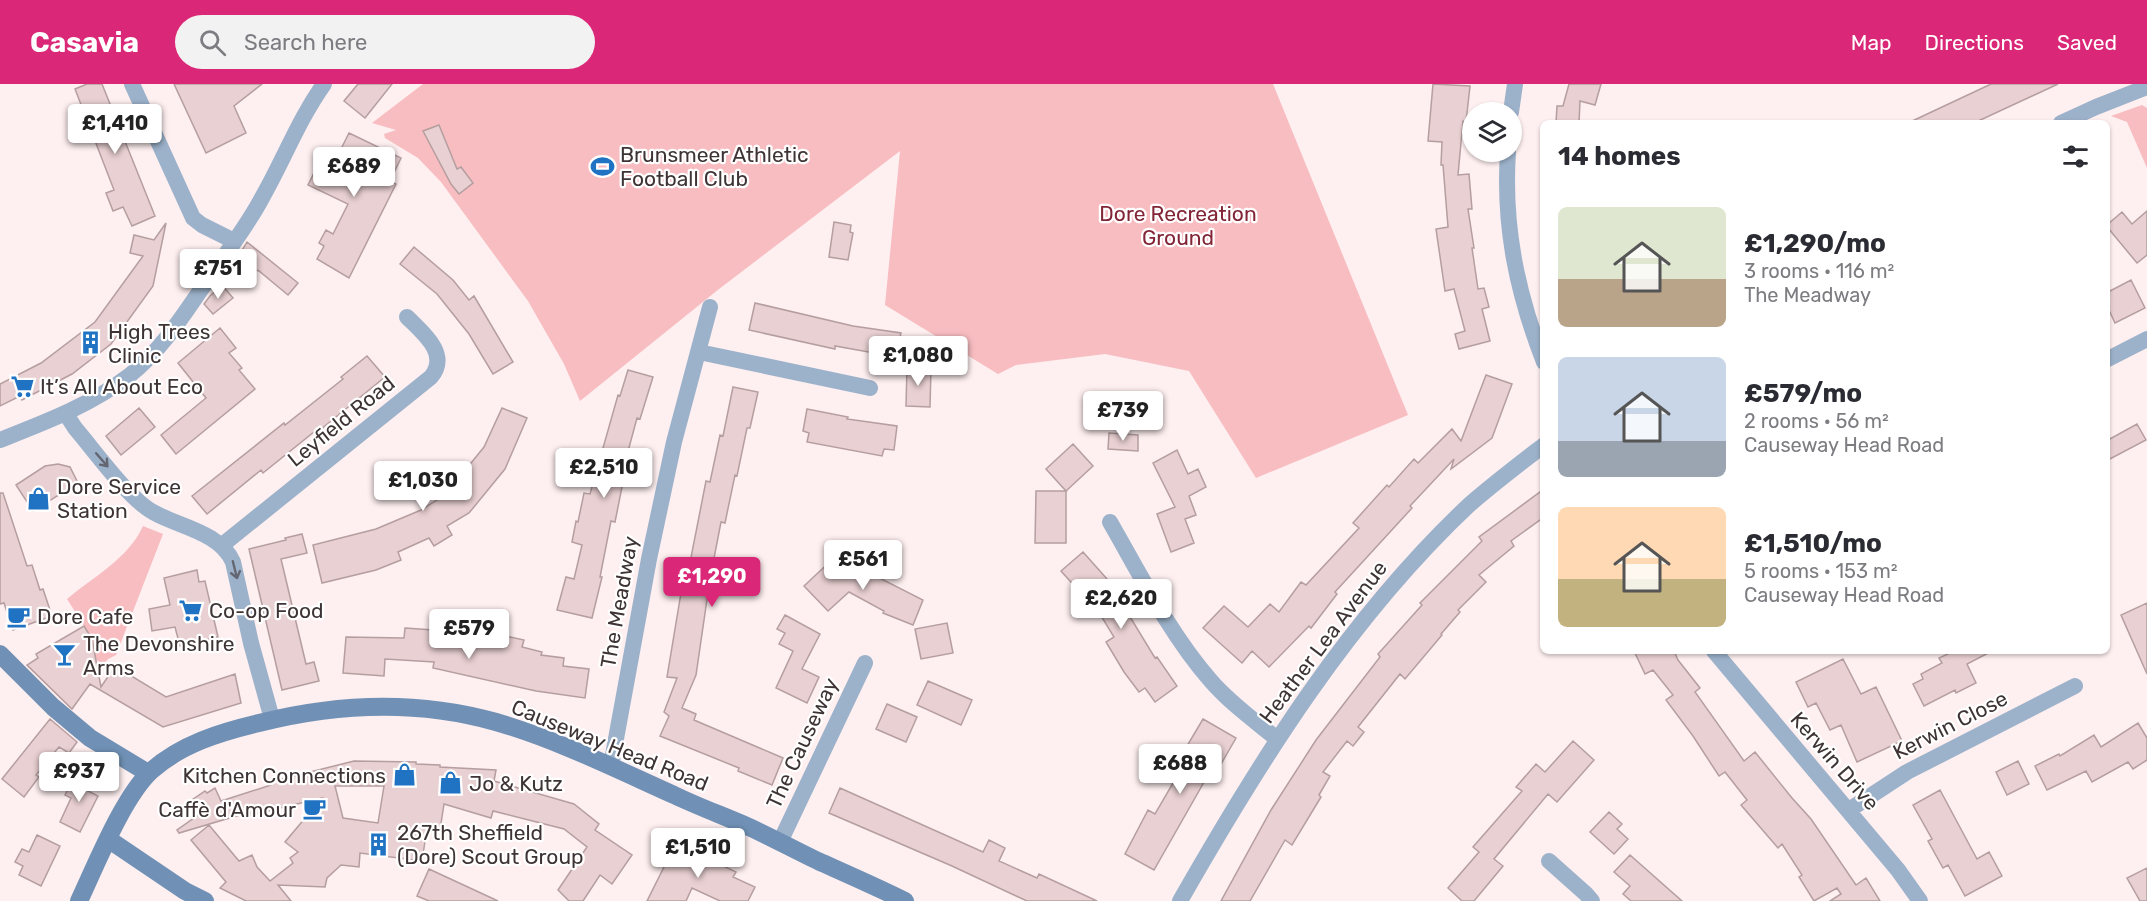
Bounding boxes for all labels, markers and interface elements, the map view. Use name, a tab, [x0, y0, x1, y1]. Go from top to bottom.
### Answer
search box	[175, 15, 595, 69]
text: Casavia	[30, 26, 139, 59]
icon: search	[196, 26, 229, 59]
text: Search here	[244, 29, 367, 56]
text: Map	[1851, 30, 1892, 55]
text: Directions	[1925, 30, 2024, 55]
text: Saved	[2057, 30, 2117, 55]
map controls	[1462, 102, 1522, 162]
button: layers	[1462, 102, 1522, 162]
pin: £1,410	[66, 104, 164, 155]
text: £1,410	[82, 111, 148, 135]
icon: filters	[2059, 140, 2092, 173]
text: 14 homes	[1558, 141, 1681, 172]
place label: Brunsmeer Athletic Football Club	[620, 142, 809, 191]
pin: £689	[318, 147, 390, 198]
sports icon: Brunsmeer Athletic Football Club	[589, 153, 615, 179]
text: £689	[327, 154, 381, 178]
park label: Dore Recreation Ground	[1099, 201, 1257, 250]
text: £1,290/mo	[1744, 228, 1886, 259]
icon: home	[1606, 231, 1678, 303]
pin: £751	[182, 249, 254, 300]
text: £751	[194, 256, 242, 280]
text: 3 rooms · 116 m²	[1744, 259, 1894, 283]
text: The Meadway	[1744, 283, 1871, 307]
place label: High Trees Clinic	[108, 319, 210, 368]
building icon: High Trees Clinic	[77, 330, 103, 356]
pin: £1,080	[869, 336, 967, 387]
text: £1,080	[883, 343, 953, 367]
street label: Leyfield Road	[282, 370, 400, 472]
supermarket icon: It’s All About Eco	[9, 373, 35, 399]
place label: It’s All About Eco	[40, 374, 203, 399]
text: £579/mo	[1744, 378, 1862, 409]
icon: home	[1606, 381, 1678, 453]
pin: £739	[1087, 391, 1159, 442]
text: £739	[1097, 398, 1149, 422]
text: 2 rooms · 56 m²	[1744, 409, 1889, 433]
text: Causeway Head Road	[1744, 433, 1944, 457]
pin: £2,510	[555, 448, 653, 499]
one-way arrow	[96, 452, 109, 468]
text: £2,510	[569, 455, 639, 479]
pin: £1,030	[374, 461, 472, 512]
text: £1,030	[388, 468, 458, 492]
place label: Dore Service Station	[57, 474, 181, 523]
shop icon: Dore Service Station	[26, 485, 52, 511]
text: £1,510/mo	[1744, 528, 1882, 559]
icon: home	[1606, 531, 1678, 603]
street label: The Meadway	[595, 534, 643, 670]
pin: £561	[827, 540, 899, 591]
text: £561	[838, 547, 888, 571]
street label: Heather Lea Avenue	[1254, 556, 1392, 728]
pin: £1,290	[663, 557, 761, 608]
text: 5 rooms · 153 m²	[1744, 559, 1898, 583]
one-way arrow	[229, 561, 241, 580]
text: £1,290	[677, 564, 747, 588]
pin: £2,620	[1072, 579, 1170, 630]
text: Causeway Head Road	[1744, 583, 1944, 607]
text: £2,620	[1085, 586, 1157, 610]
supermarket icon: Co-op Food	[178, 597, 204, 623]
place label: Co-op Food	[209, 598, 324, 623]
cafe icon: Dore Cafe	[6, 603, 32, 629]
place label: Dore Cafe	[37, 604, 133, 629]
pin: £579	[433, 609, 505, 660]
text: £579	[443, 616, 495, 640]
place label: The Devonshire Arms	[83, 631, 234, 680]
bar icon: The Devonshire Arms	[52, 642, 78, 668]
street label: The Causeway	[761, 673, 843, 812]
street label: Kerwin Close	[1889, 685, 2011, 765]
street label: Causeway Head Road	[508, 694, 712, 796]
street label: Kerwin Drive	[1786, 707, 1884, 815]
pin: £688	[1144, 744, 1216, 795]
text: £688	[1153, 751, 1207, 775]
pin: £937	[43, 752, 115, 803]
text: £937	[53, 759, 105, 783]
shop icon: Kitchen Connections	[391, 762, 417, 788]
place label: Kitchen Connections	[182, 763, 386, 788]
shop icon: Jo & Kutz	[438, 770, 464, 796]
place label: Jo & Kutz	[469, 771, 563, 796]
cafe icon: Caffè d'Amour	[301, 796, 327, 822]
place label: Caffè d'Amour	[158, 797, 296, 822]
place label: 267th Sheffield (Dore) Scout Group	[397, 820, 584, 869]
pin: £1,510	[649, 828, 747, 879]
building icon: 267th Sheffield (Dore) Scout Group	[366, 831, 392, 857]
text: £1,510	[665, 835, 731, 859]

